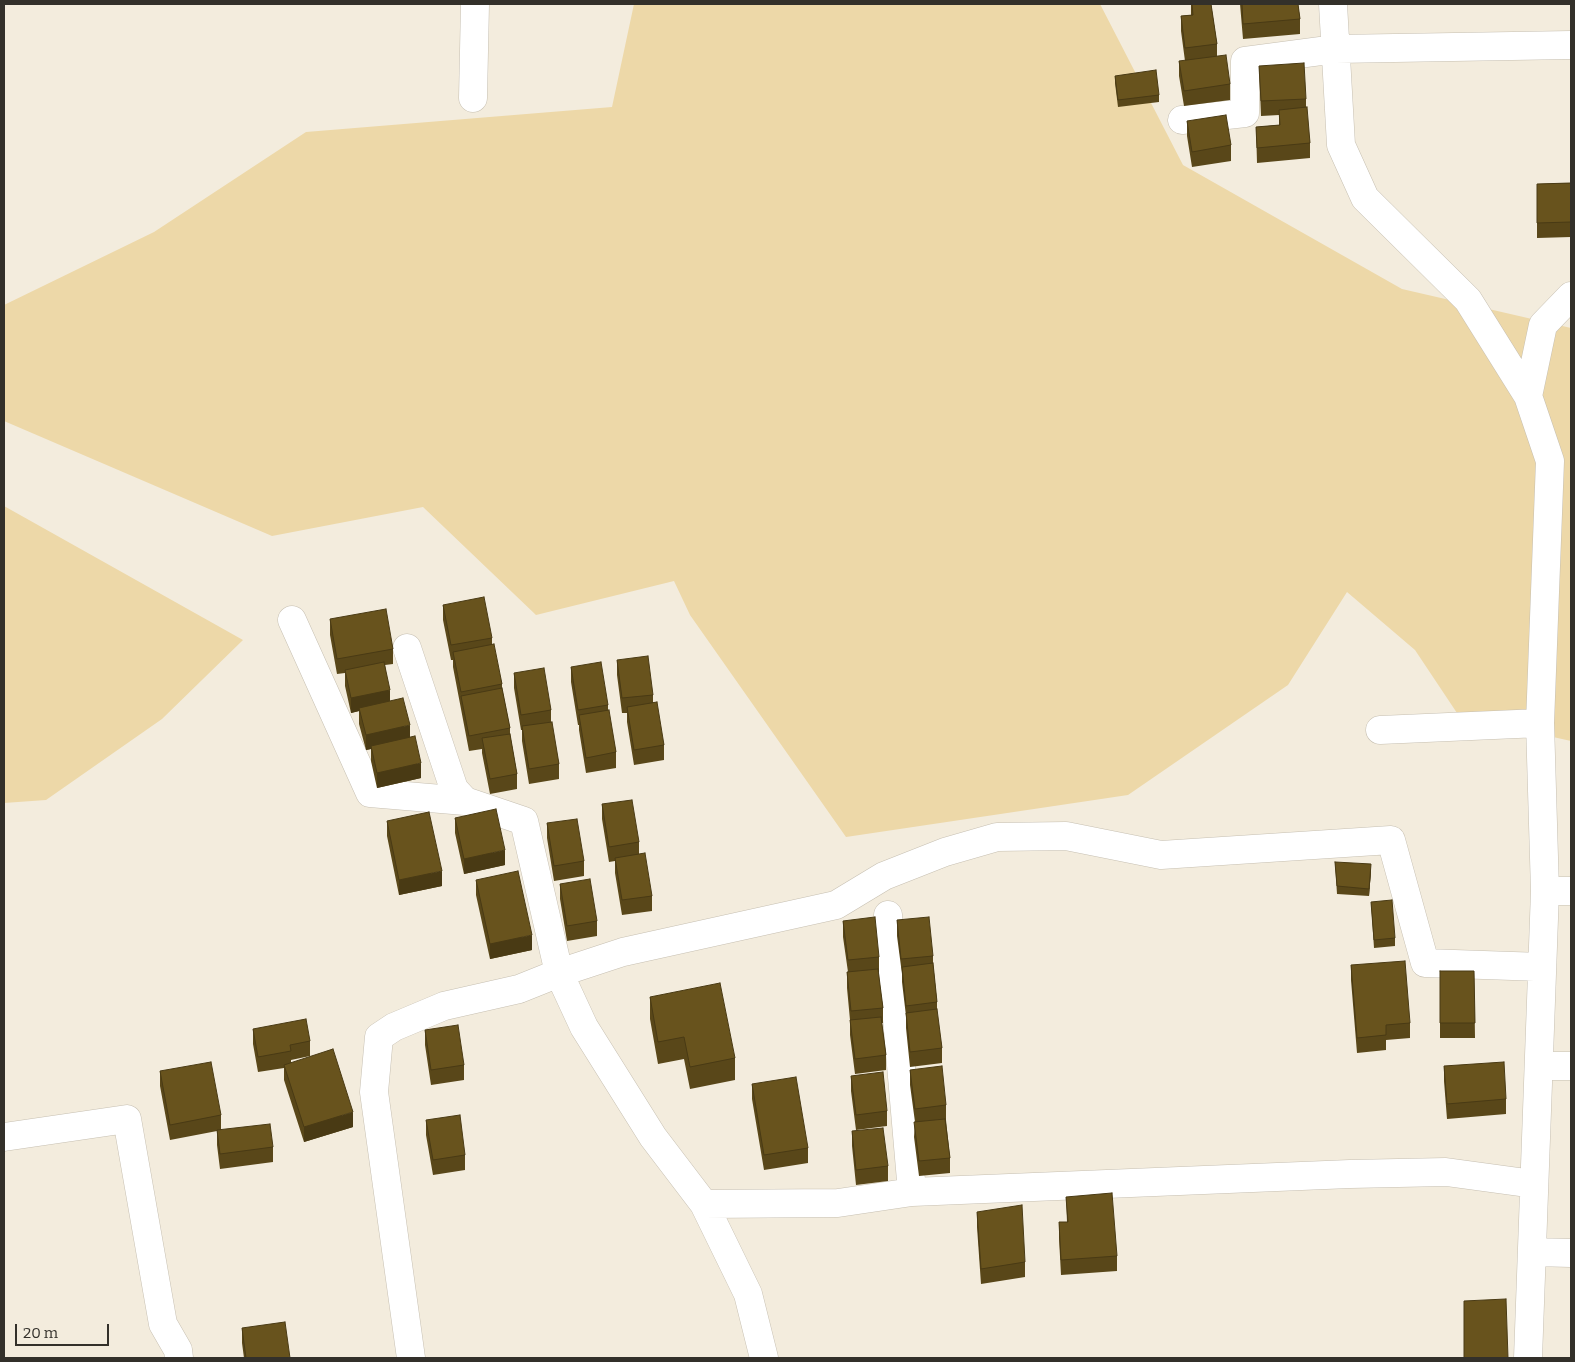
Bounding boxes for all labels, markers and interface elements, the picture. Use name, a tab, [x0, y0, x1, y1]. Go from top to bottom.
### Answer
scale bar	[18, 1314, 111, 1346]
text: 20 m	[23, 1324, 58, 1342]

